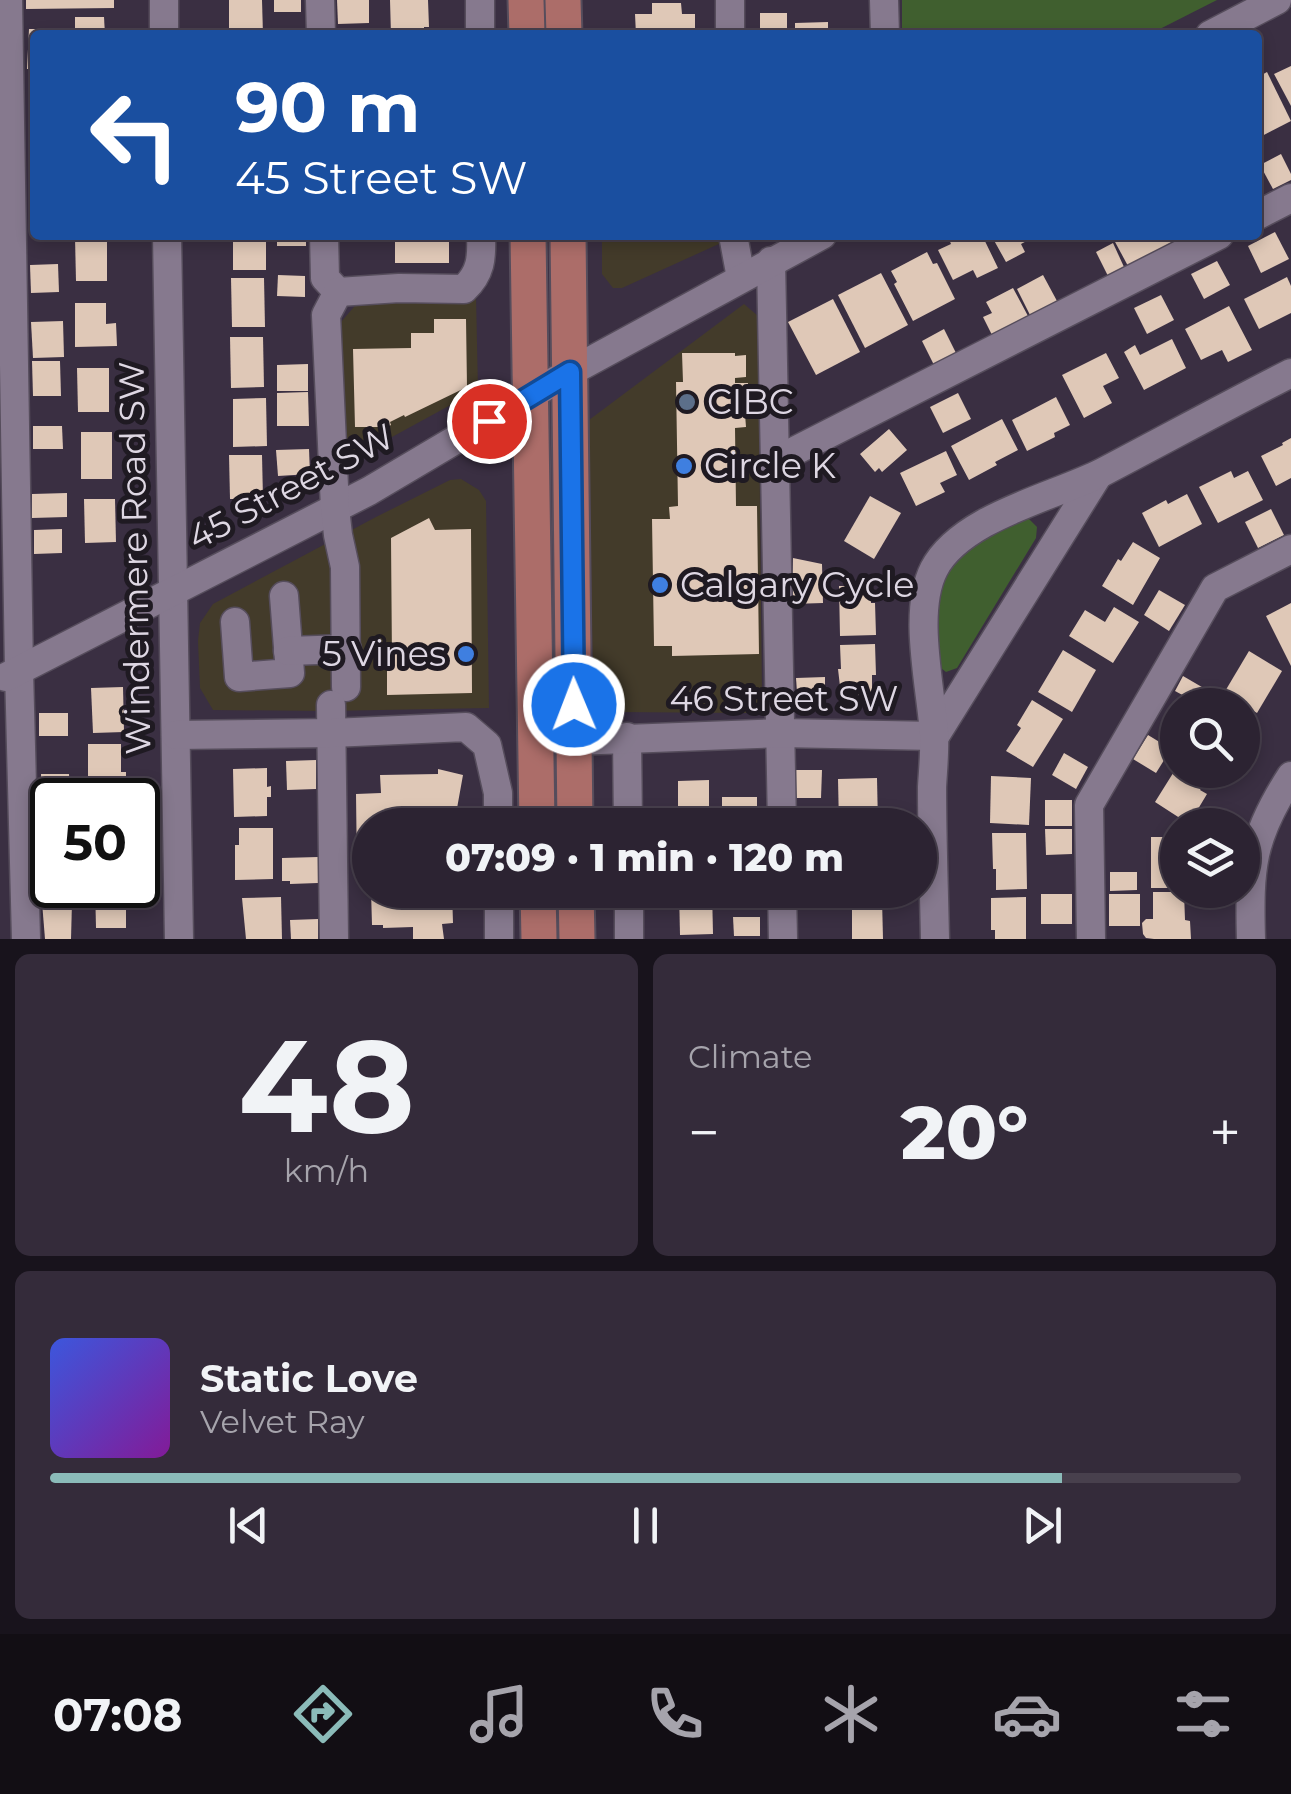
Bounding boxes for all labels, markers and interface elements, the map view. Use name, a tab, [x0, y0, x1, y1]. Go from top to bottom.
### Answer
text: 90 m	[235, 64, 420, 150]
icon: left	[70, 70, 200, 200]
text: 45 Street SW	[235, 150, 527, 205]
street label: Windermere Road SW	[110, 361, 159, 755]
pin	[447, 379, 532, 464]
place label: CIBC	[707, 380, 794, 423]
marker: CIBC	[676, 391, 698, 413]
icon: arrive	[462, 394, 517, 449]
street label: 45 Street SW	[180, 414, 401, 559]
place label: Circle K	[704, 444, 836, 487]
marker: Circle K	[673, 455, 695, 477]
place label: Calgary Cycle	[680, 563, 914, 606]
marker: Calgary Cycle	[649, 574, 671, 596]
place label: 5 Vines	[322, 632, 446, 675]
marker: 5 Vines	[455, 643, 477, 665]
position arrow	[522, 653, 626, 757]
street label: 46 Street SW	[669, 677, 899, 720]
map controls	[1160, 688, 1260, 908]
button: search	[1160, 688, 1260, 788]
speed limit sign: 50	[30, 778, 160, 908]
button: layers	[1160, 808, 1260, 908]
text: 07:09 · 1 min · 120 m	[445, 834, 844, 881]
text: 48	[238, 1006, 415, 1165]
text: Climate	[688, 1037, 812, 1076]
text: 20°	[901, 1086, 1028, 1178]
text: −	[688, 1099, 720, 1166]
text: +	[1209, 1099, 1241, 1166]
text: km/h	[284, 1151, 369, 1190]
text: Static Love	[200, 1355, 418, 1402]
text: Velvet Ray	[200, 1402, 365, 1441]
icon: previous	[221, 1498, 276, 1553]
icon: pause	[618, 1498, 673, 1553]
icon: next	[1015, 1498, 1070, 1553]
icon: directions	[288, 1679, 358, 1749]
icon: music	[464, 1679, 534, 1749]
icon: phone	[640, 1679, 710, 1749]
icon: climate	[816, 1679, 886, 1749]
icon: car	[992, 1679, 1062, 1749]
icon: filters	[1168, 1679, 1238, 1749]
text: 07:08	[53, 1687, 182, 1742]

